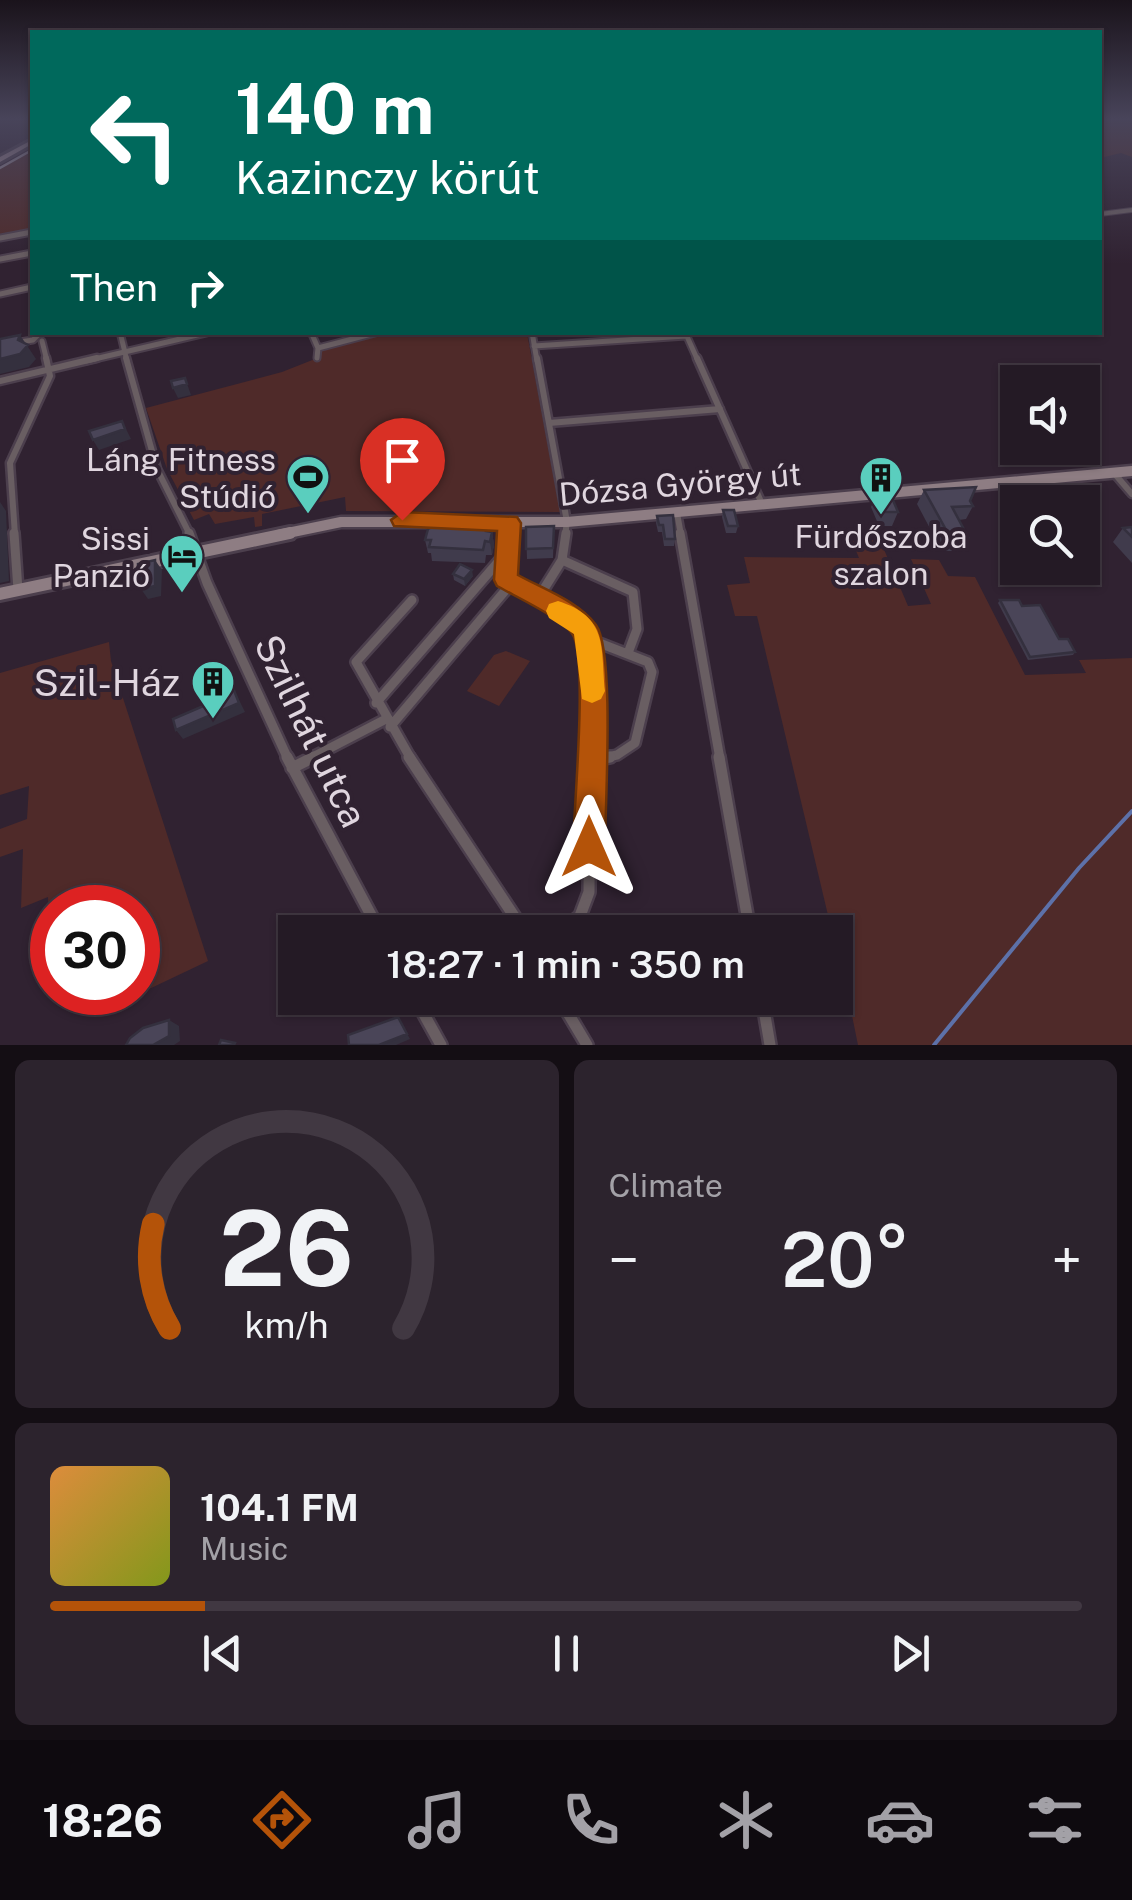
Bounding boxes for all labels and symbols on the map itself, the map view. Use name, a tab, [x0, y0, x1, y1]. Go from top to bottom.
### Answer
pin	[360, 418, 445, 521]
place label: Láng Fitness Stúdió	[86, 441, 276, 515]
sports icon: Láng Fitness Stúdió	[285, 454, 331, 515]
street label: Dózsa György út	[557, 455, 803, 513]
building icon: Fürdőszoba szalon	[858, 455, 904, 516]
place label: Fürdőszoba szalon	[795, 518, 967, 592]
place label: Sissi Panzió	[52, 520, 150, 594]
hotel icon: Sissi Panzió	[159, 533, 205, 594]
street label: Szilhát utca	[245, 628, 377, 834]
building icon: Szil-Ház	[190, 659, 236, 720]
place label: Szil-Ház	[34, 660, 180, 705]
position arrow	[537, 795, 641, 899]
speed limit sign: 30	[30, 885, 160, 1015]

